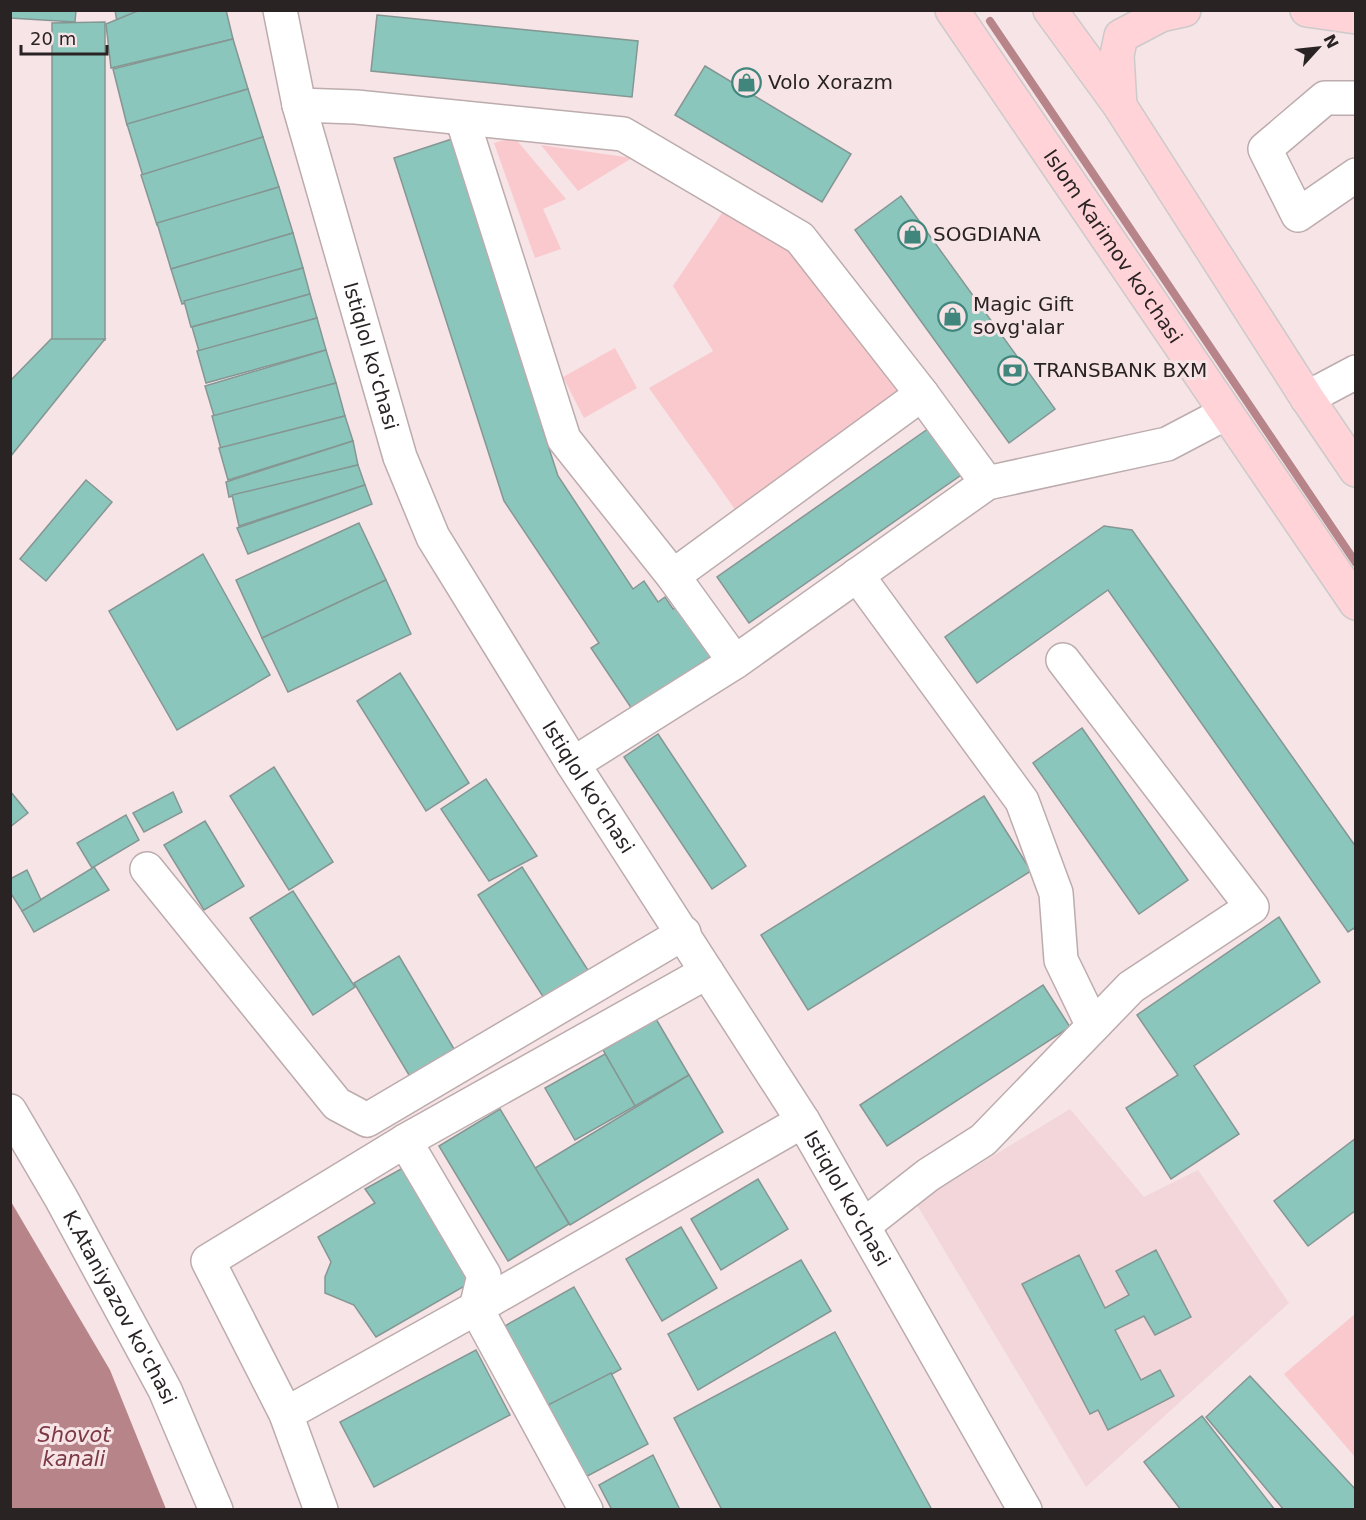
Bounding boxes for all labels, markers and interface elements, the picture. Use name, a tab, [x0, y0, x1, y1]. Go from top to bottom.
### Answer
scale bar	[21, 18, 106, 56]
north arrow	[1288, 18, 1348, 78]
text: 20 m	[30, 28, 76, 49]
text: N	[1319, 31, 1342, 52]
shop icon: Volo Xorazm	[731, 66, 763, 98]
place label: Volo Xorazm	[768, 70, 893, 94]
street label: Islom Karimov ko'chasi	[1039, 145, 1188, 348]
shop icon: SOGDIANA	[896, 218, 928, 250]
place label: SOGDIANA	[933, 222, 1041, 246]
street label: Istiqlol ko'chasi	[338, 279, 404, 433]
place label: Magic Gift sovg'alar	[973, 292, 1074, 339]
shop icon: Magic Gift sovg'alar	[936, 300, 968, 332]
bank icon: TRANSBANK BXM	[997, 354, 1029, 386]
place label: TRANSBANK BXM	[1033, 358, 1207, 382]
street label: Istiqlol ko'chasi	[537, 716, 639, 858]
street label: Istiqlol ko'chasi	[799, 1126, 895, 1271]
street label: K.Ataniyazov ko'chasi	[58, 1206, 182, 1408]
water label: Shovot kanali	[38, 1423, 111, 1471]

